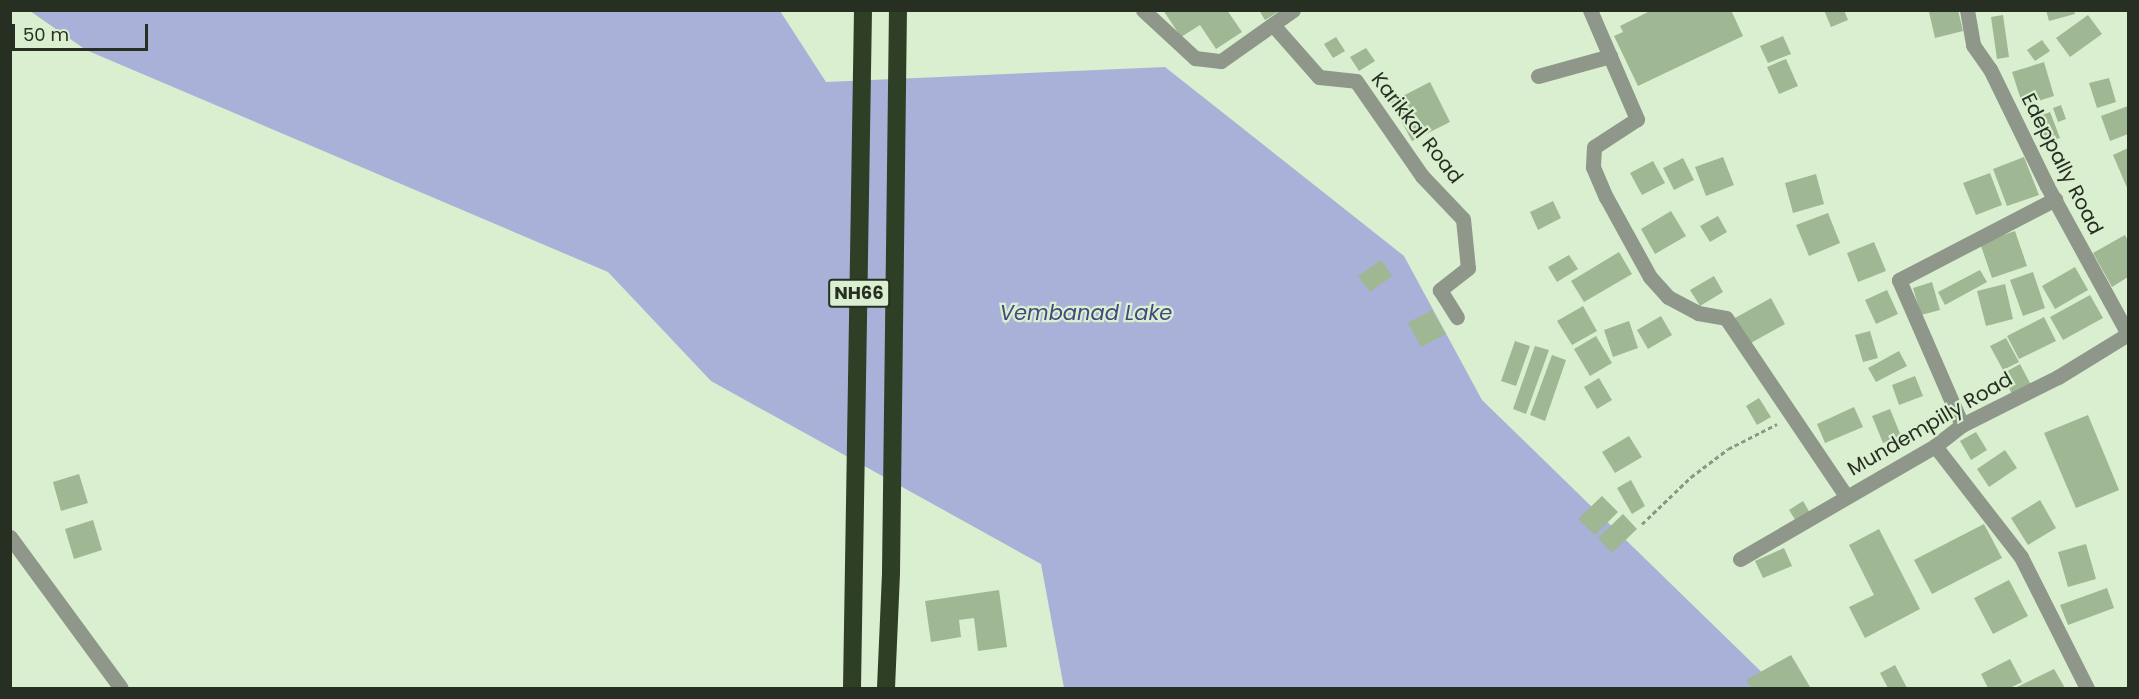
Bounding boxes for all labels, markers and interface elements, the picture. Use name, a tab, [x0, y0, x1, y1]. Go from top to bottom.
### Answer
scale bar	[15, 12, 152, 50]
text: 50 m	[23, 22, 69, 47]
street label: Karikkal Road	[1366, 68, 1468, 188]
street label: Edeppally Road	[2016, 89, 2108, 239]
road number: NH66	[828, 278, 890, 308]
water label: Vembanad Lake	[1000, 300, 1172, 326]
street label: Mundempilly Road	[1843, 367, 2017, 481]

